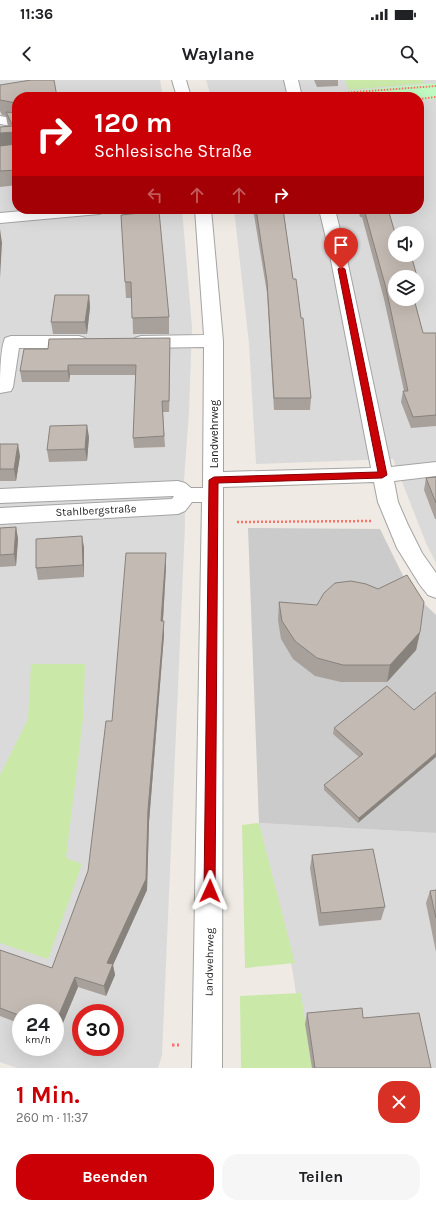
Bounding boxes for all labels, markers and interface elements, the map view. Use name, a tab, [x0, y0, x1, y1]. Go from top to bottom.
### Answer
text: 11:36	[20, 5, 53, 23]
icon: back	[16, 43, 38, 65]
text: Waylane	[182, 43, 254, 65]
icon: search	[398, 43, 420, 65]
text: 120 m	[94, 106, 172, 139]
icon: right	[28, 108, 80, 160]
text: Schlesische Straße	[94, 140, 252, 162]
icon: left	[144, 184, 166, 206]
icon: ahead	[186, 184, 208, 206]
icon: ahead	[228, 184, 250, 206]
icon: right	[270, 184, 292, 206]
map controls	[388, 226, 424, 306]
button: sound	[388, 226, 424, 262]
pin	[324, 228, 358, 269]
icon: arrive	[330, 234, 352, 256]
button: layers	[388, 270, 424, 306]
street label: Landwehrweg	[208, 399, 221, 468]
street label: Stahlbergstraße	[55, 502, 137, 519]
position arrow	[189, 870, 231, 912]
street label: Landwehrweg	[202, 927, 217, 996]
speed limit sign: 30	[72, 1004, 124, 1056]
text: 24	[26, 1013, 50, 1036]
text: km/h	[25, 1034, 51, 1046]
text: 1 Min.	[16, 1081, 80, 1109]
button: close	[378, 1081, 420, 1123]
text: 260 m · 11:37	[16, 1110, 88, 1125]
button: Beenden	[16, 1154, 214, 1200]
button: Teilen	[222, 1154, 420, 1200]

